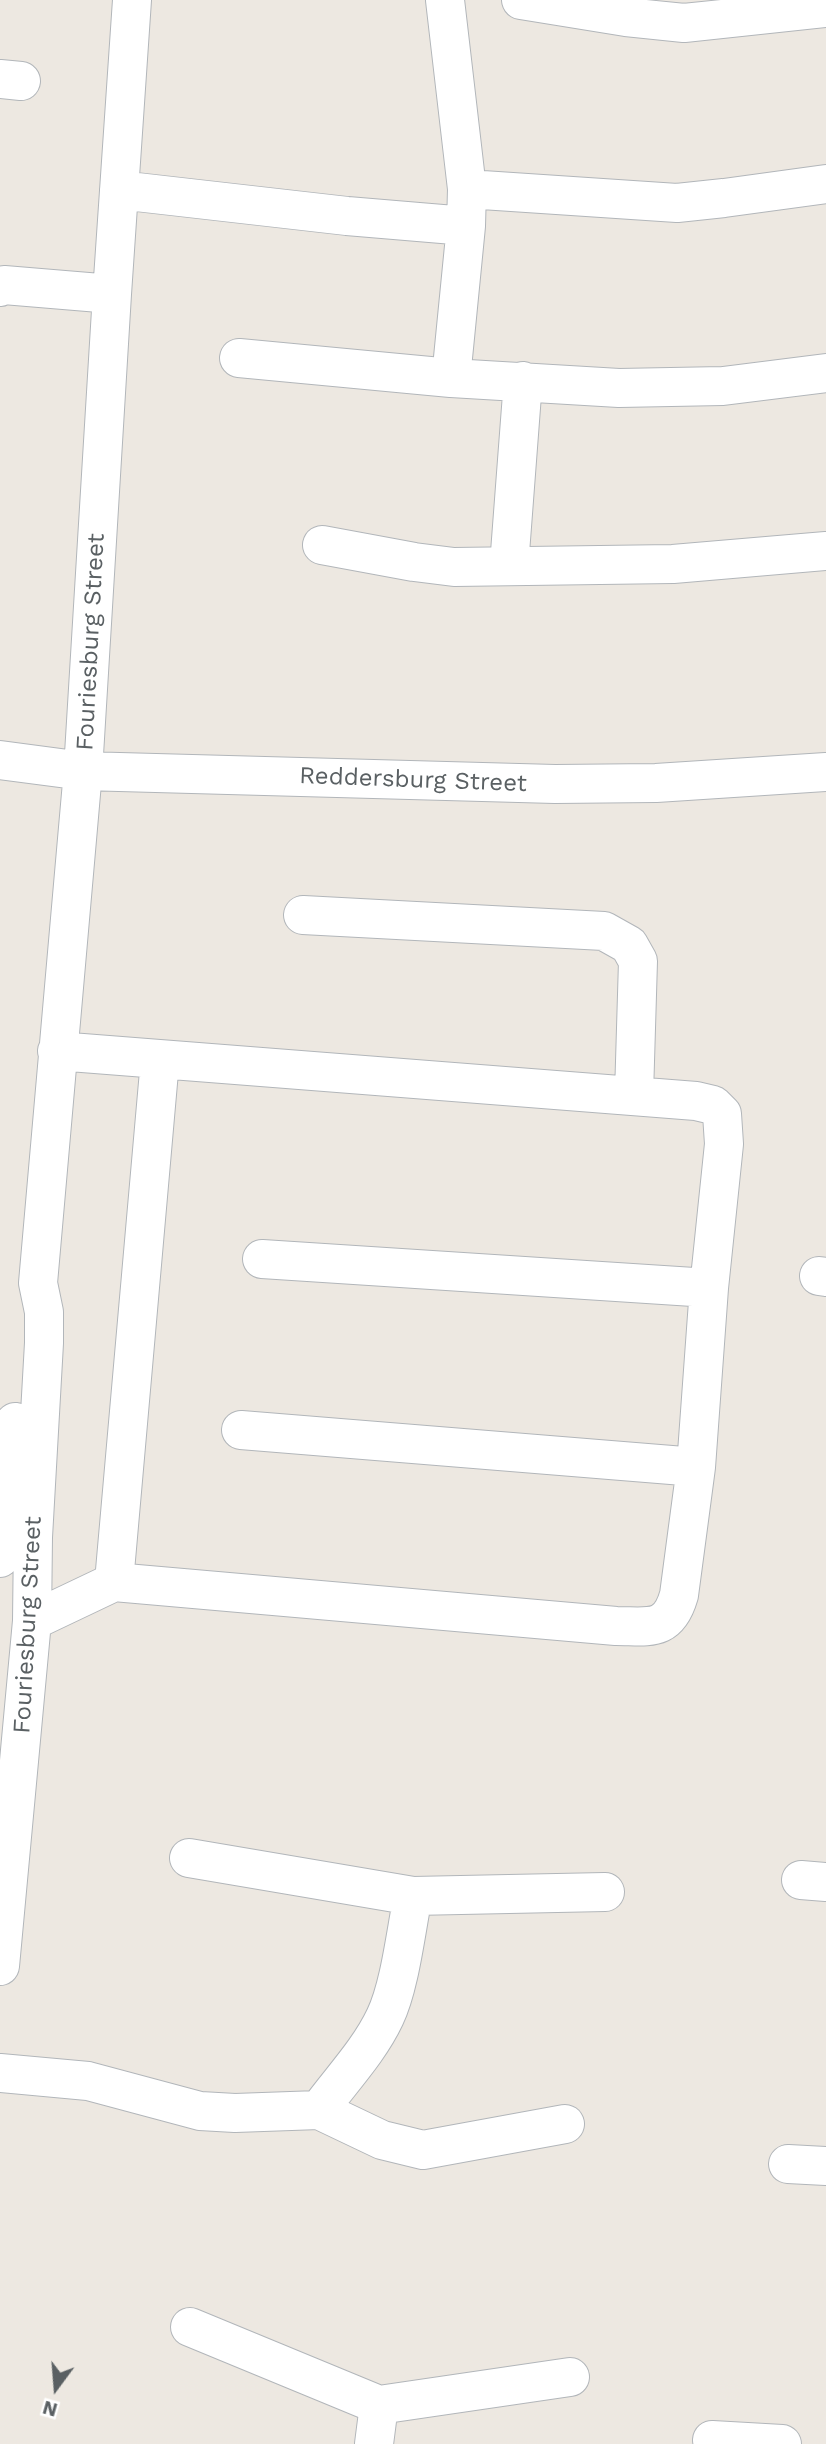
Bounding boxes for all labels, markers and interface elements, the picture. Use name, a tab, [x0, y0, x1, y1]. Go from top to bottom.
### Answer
street label: Fouriesburg Street	[71, 533, 111, 751]
street label: Reddersburg Street	[299, 762, 527, 798]
street label: Fouriesburg Street	[8, 1516, 48, 1734]
north arrow	[21, 2353, 91, 2423]
text: N	[40, 2396, 60, 2422]

